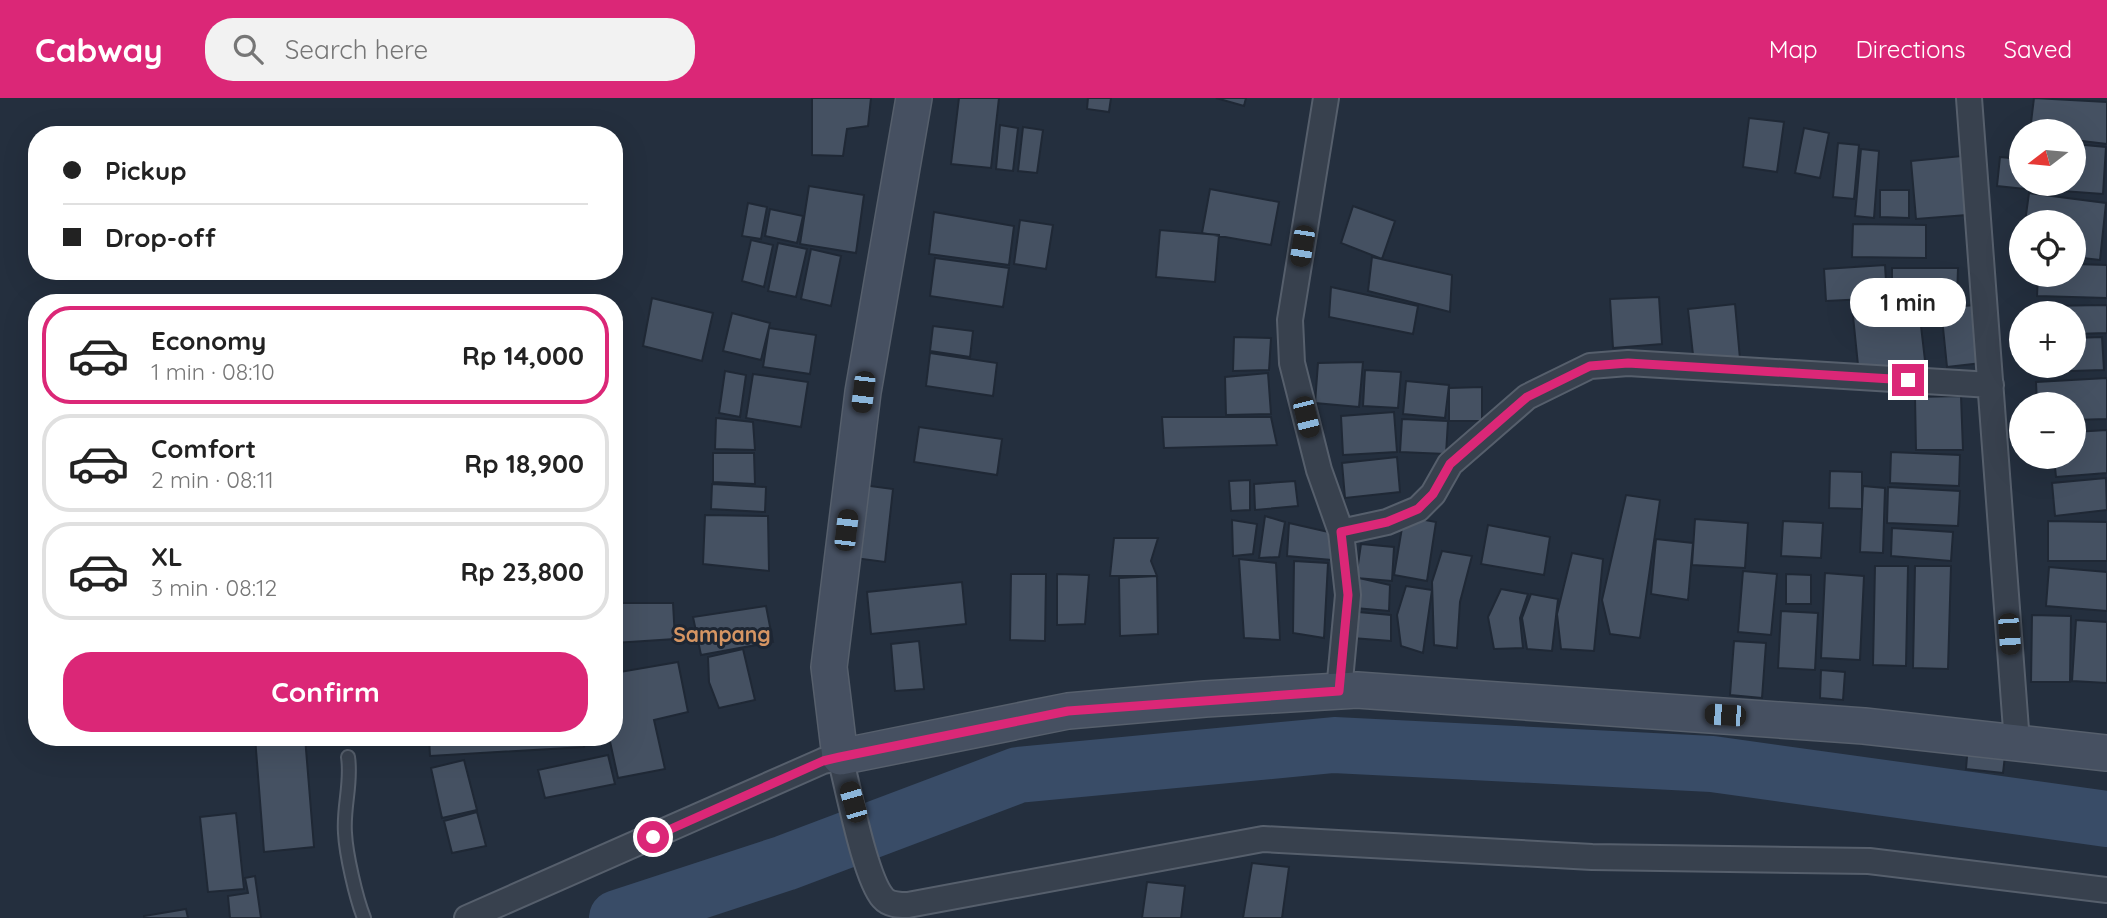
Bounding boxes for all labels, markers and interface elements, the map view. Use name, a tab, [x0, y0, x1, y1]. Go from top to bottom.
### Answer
search box	[205, 18, 695, 81]
text: Cabway	[35, 29, 163, 70]
icon: search	[229, 30, 267, 68]
text: Search here	[285, 33, 428, 66]
text: Map	[1769, 34, 1818, 64]
text: Directions	[1856, 34, 1966, 64]
text: Saved	[2004, 34, 2072, 64]
north arrow	[2009, 119, 2086, 196]
map controls	[2009, 119, 2086, 469]
text: Pickup	[105, 154, 187, 187]
button: locate	[2009, 210, 2086, 287]
text: Drop-off	[105, 221, 216, 254]
car	[1289, 224, 1316, 268]
callout: 1 min	[1850, 278, 1966, 328]
text: 1 min	[1880, 288, 1936, 317]
button: +	[2009, 301, 2086, 378]
icon: car	[67, 324, 130, 387]
text: Economy	[151, 324, 266, 357]
text: Rp 14,000	[462, 339, 584, 372]
text: 1 min · 08:10	[151, 357, 275, 386]
route end	[1892, 364, 1924, 396]
car	[851, 370, 876, 414]
button: −	[2009, 392, 2086, 469]
car	[1291, 394, 1322, 440]
icon: car	[67, 432, 130, 495]
text: Comfort	[151, 432, 256, 465]
text: Rp 18,900	[464, 447, 584, 480]
text: 2 min · 08:11	[151, 465, 274, 494]
car	[834, 508, 859, 552]
icon: car	[67, 540, 130, 603]
text: XL	[151, 540, 183, 573]
text: Rp 23,800	[460, 555, 584, 588]
text: 3 min · 08:12	[151, 573, 277, 602]
car	[1998, 612, 2021, 656]
district label: Sampang	[673, 621, 771, 647]
button: Confirm	[63, 652, 588, 732]
car	[1704, 703, 1747, 727]
car	[838, 779, 869, 825]
route start	[637, 821, 669, 853]

